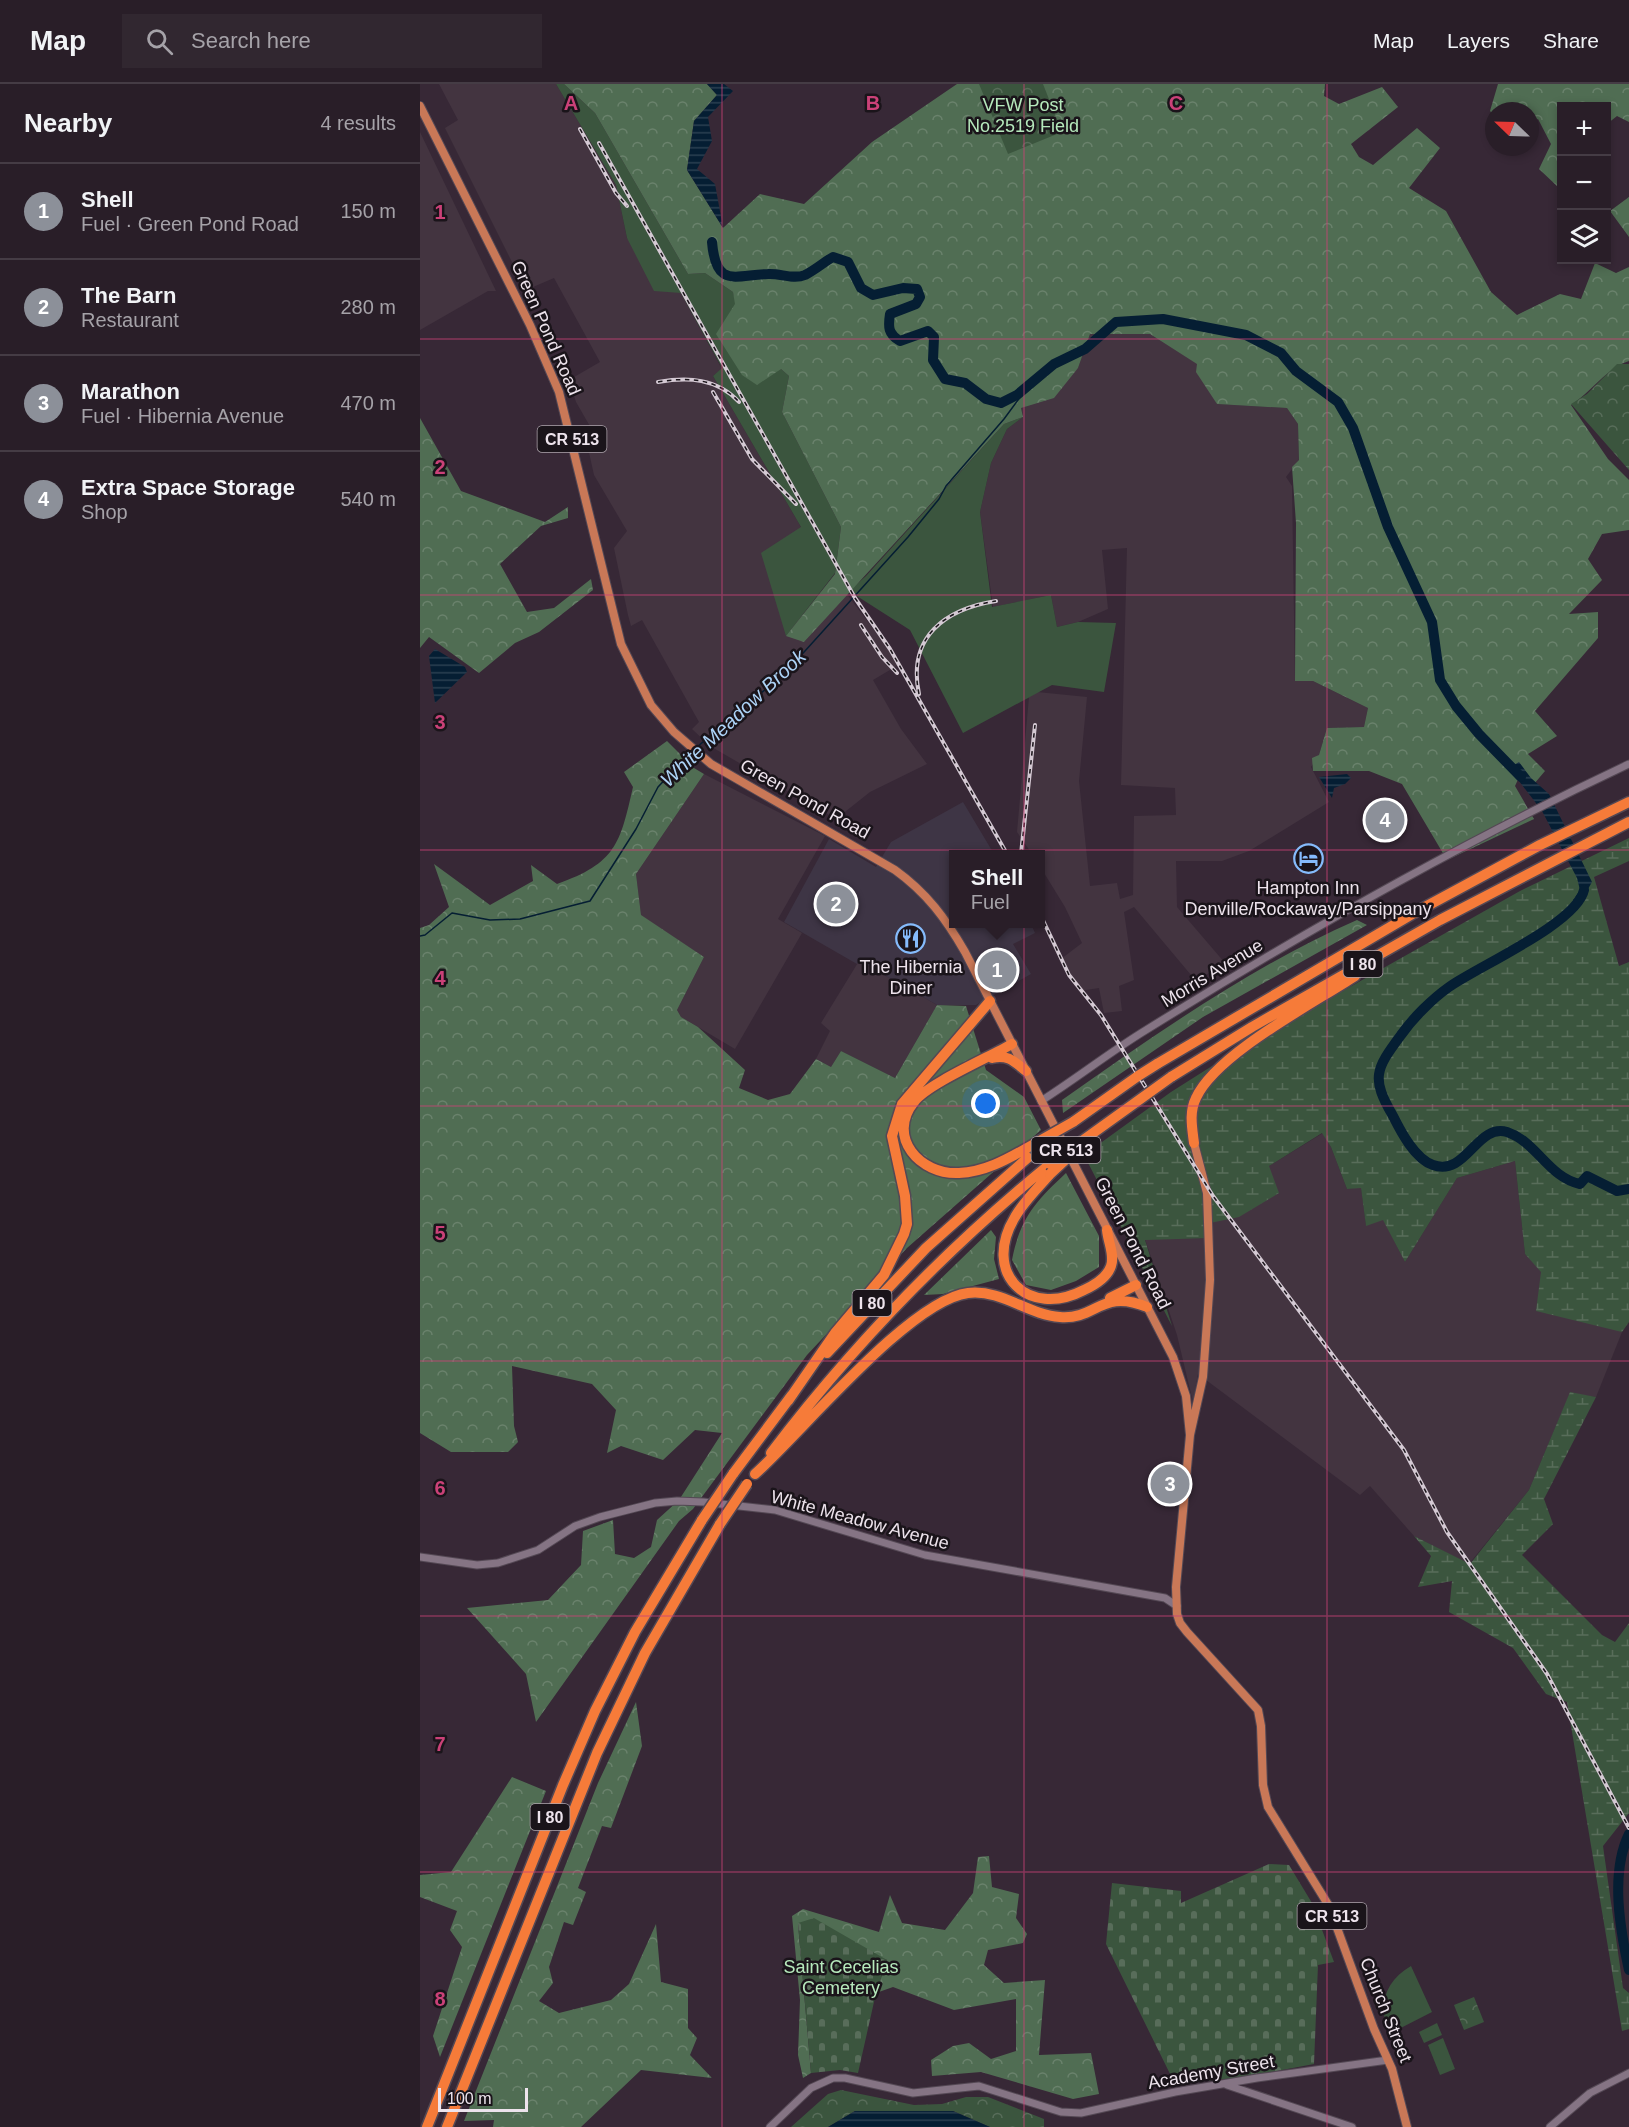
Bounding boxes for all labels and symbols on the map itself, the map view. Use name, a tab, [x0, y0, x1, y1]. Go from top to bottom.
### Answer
text: A	[564, 92, 578, 114]
text: B	[866, 92, 880, 114]
text: C	[1169, 92, 1183, 114]
park label: VFW Post No.2519 Field	[967, 95, 1079, 136]
north arrow	[1485, 102, 1539, 156]
text: 1	[434, 201, 446, 223]
street label: Green Pond Road	[507, 258, 585, 398]
road number: CR 513	[538, 426, 606, 452]
text: 2	[434, 456, 446, 478]
water label: White Meadow Brook	[656, 644, 811, 791]
text: 3	[434, 711, 446, 733]
street label: Green Pond Road	[737, 755, 873, 843]
pin: 4	[1366, 798, 1404, 842]
hotel icon: Hampton Inn Denville/Rockaway/Parsippany	[1292, 843, 1324, 875]
place label: Hampton Inn Denville/Rockaway/Parsippany	[1184, 878, 1432, 919]
pin: 2	[816, 882, 856, 926]
restaurant icon: The Hibernia Diner	[895, 922, 927, 954]
street label: Morris Avenue	[1158, 935, 1266, 1011]
pin: 1	[978, 948, 1016, 992]
road number: I 80	[1344, 951, 1382, 977]
place label: The Hibernia Diner	[859, 957, 964, 998]
text: 4	[434, 967, 446, 989]
your location	[971, 1089, 1000, 1118]
road number: CR 513	[1032, 1137, 1100, 1163]
street label: Green Pond Road	[1091, 1174, 1175, 1312]
text: 5	[434, 1222, 446, 1244]
road number: I 80	[852, 1290, 892, 1316]
pin: 3	[1150, 1462, 1190, 1506]
text: 6	[434, 1477, 446, 1499]
street label: White Meadow Avenue	[769, 1487, 951, 1553]
text: 7	[434, 1733, 446, 1755]
road number: I 80	[530, 1804, 570, 1830]
road number: CR 513	[1298, 1903, 1366, 1929]
street label: Church Street	[1356, 1955, 1416, 2065]
park label: Saint Cecelias Cemetery	[783, 1957, 899, 1998]
text: 8	[434, 1988, 446, 2010]
street label: Academy Street	[1146, 2051, 1276, 2093]
scale bar	[438, 2085, 528, 2112]

